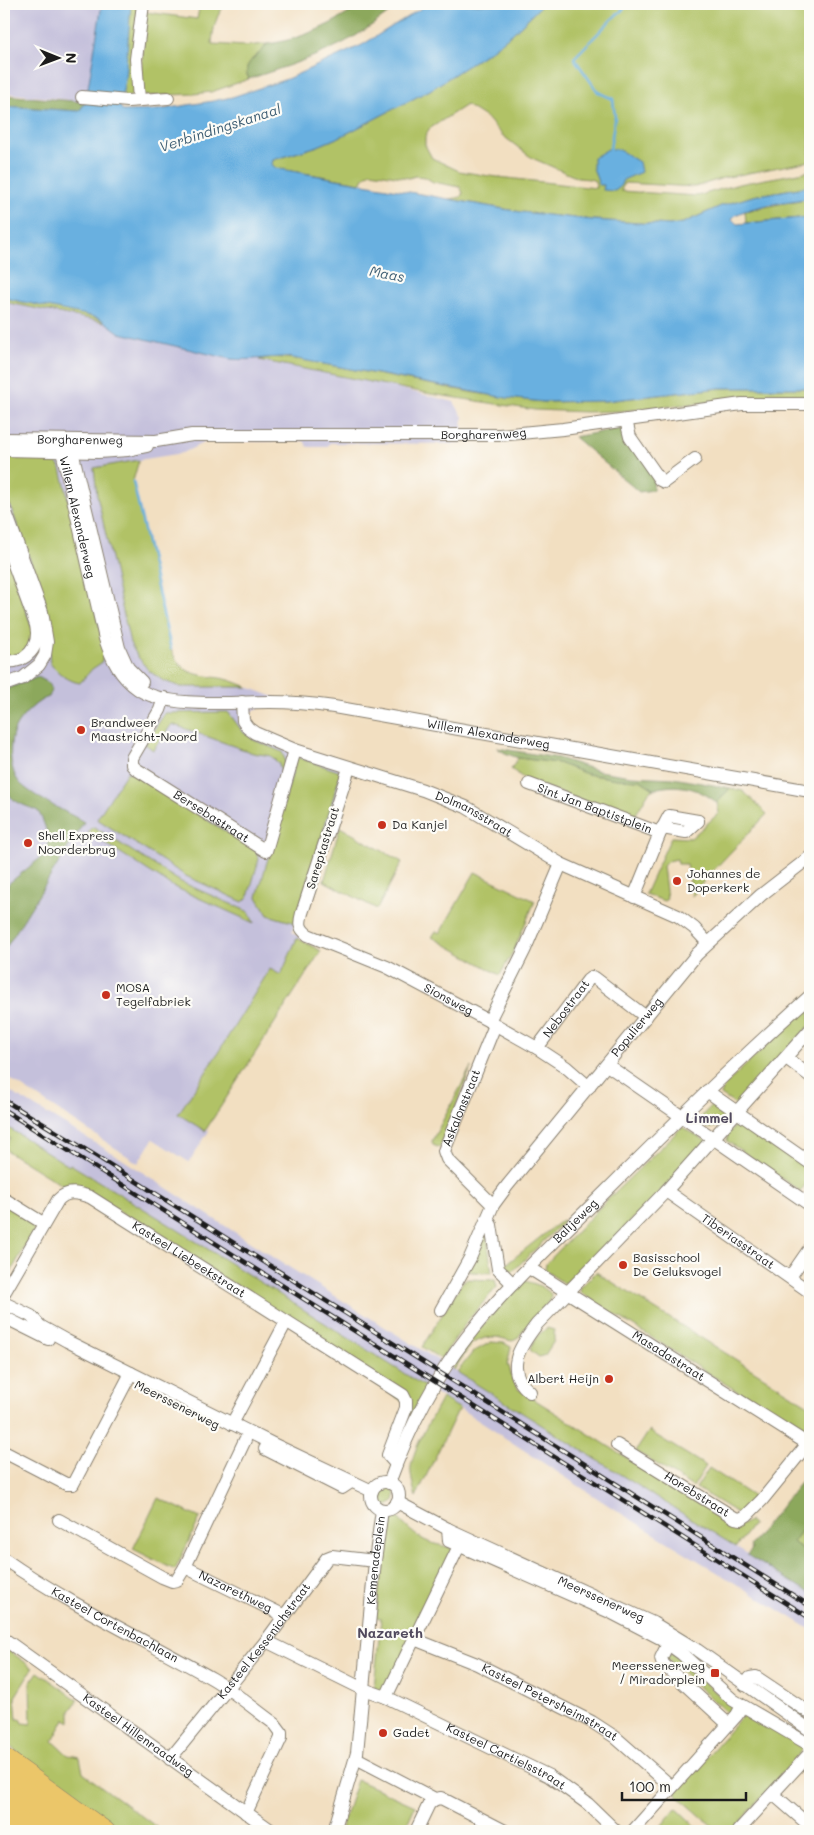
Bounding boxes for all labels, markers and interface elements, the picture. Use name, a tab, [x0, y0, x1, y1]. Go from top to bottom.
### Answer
north arrow	[32, 32, 82, 82]
text: N	[62, 53, 81, 64]
water label: Verbindingskanaal	[157, 99, 283, 156]
water label: Maas	[368, 261, 406, 286]
street label: Borgharenweg	[441, 423, 527, 442]
street label: Borgharenweg	[37, 430, 123, 448]
street label: Willem Alexanderweg	[56, 454, 100, 580]
place label: Brandweer Maastricht-Noord	[91, 714, 198, 744]
street label: Willem Alexanderweg	[425, 714, 551, 752]
marker: Brandweer Maastricht-Noord	[75, 724, 87, 736]
street label: Sint Jan Baptistplein	[535, 779, 655, 836]
street label: Bersebastraat	[171, 786, 253, 846]
street label: Dolmansstraat	[433, 787, 516, 840]
street label: Sareptastraat	[302, 805, 342, 891]
place label: Da Kanjel	[392, 816, 447, 832]
marker: Da Kanjel	[376, 819, 388, 831]
place label: Shell Express Noorderbrug	[38, 827, 115, 857]
marker: Shell Express Noorderbrug	[22, 837, 34, 849]
place label: Johannes de Doperkerk	[687, 865, 760, 895]
marker: Johannes de Doperkerk	[671, 875, 683, 887]
street label: Nebostraat	[539, 976, 593, 1040]
place label: MOSA Tegelfabriek	[116, 979, 191, 1009]
street label: Sionsweg	[421, 979, 476, 1018]
marker: MOSA Tegelfabriek	[100, 989, 112, 1001]
street label: Populierweg	[607, 994, 665, 1060]
street label: Askalonstraat	[438, 1067, 483, 1149]
district label: Limmel	[685, 1108, 733, 1127]
street label: Balijeweg	[549, 1195, 601, 1246]
street label: Tiberiasstraat	[699, 1209, 778, 1272]
street label: Kasteel Liebeekstraat	[130, 1217, 249, 1301]
place label: Basisschool De Geluksvogel	[633, 1249, 721, 1279]
marker: Basisschool De Geluksvogel	[617, 1259, 629, 1271]
street label: Masadastraat	[630, 1326, 708, 1384]
place label: Albert Heijn	[527, 1370, 599, 1386]
marker: Albert Heijn	[603, 1373, 615, 1385]
street label: Meerssenerweg	[132, 1376, 223, 1432]
street label: Horebstraat	[662, 1467, 733, 1520]
street label: Kemenadeplein	[362, 1515, 388, 1605]
street label: Nazarethweg	[196, 1566, 275, 1615]
street label: Meerssenerweg	[556, 1571, 647, 1625]
street label: Kasteel Kessenichstraat	[213, 1579, 313, 1702]
street label: Kasteel Cortenbachlaan	[49, 1583, 182, 1665]
district label: Nazareth	[357, 1623, 423, 1642]
place label: Meerssenerweg / Miradorplein	[612, 1657, 705, 1687]
street label: Kasteel Petersheimstraat	[479, 1659, 622, 1744]
marker: Meerssenerweg / Miradorplein	[709, 1667, 721, 1679]
street label: Kasteel Hillenraadweg	[80, 1689, 197, 1779]
street label: Kasteel Cartielsstraat	[444, 1718, 570, 1793]
place label: Gadet	[393, 1724, 430, 1740]
marker: Gadet	[377, 1727, 389, 1739]
scale bar	[622, 1770, 745, 1802]
text: 100 m	[629, 1776, 671, 1796]

